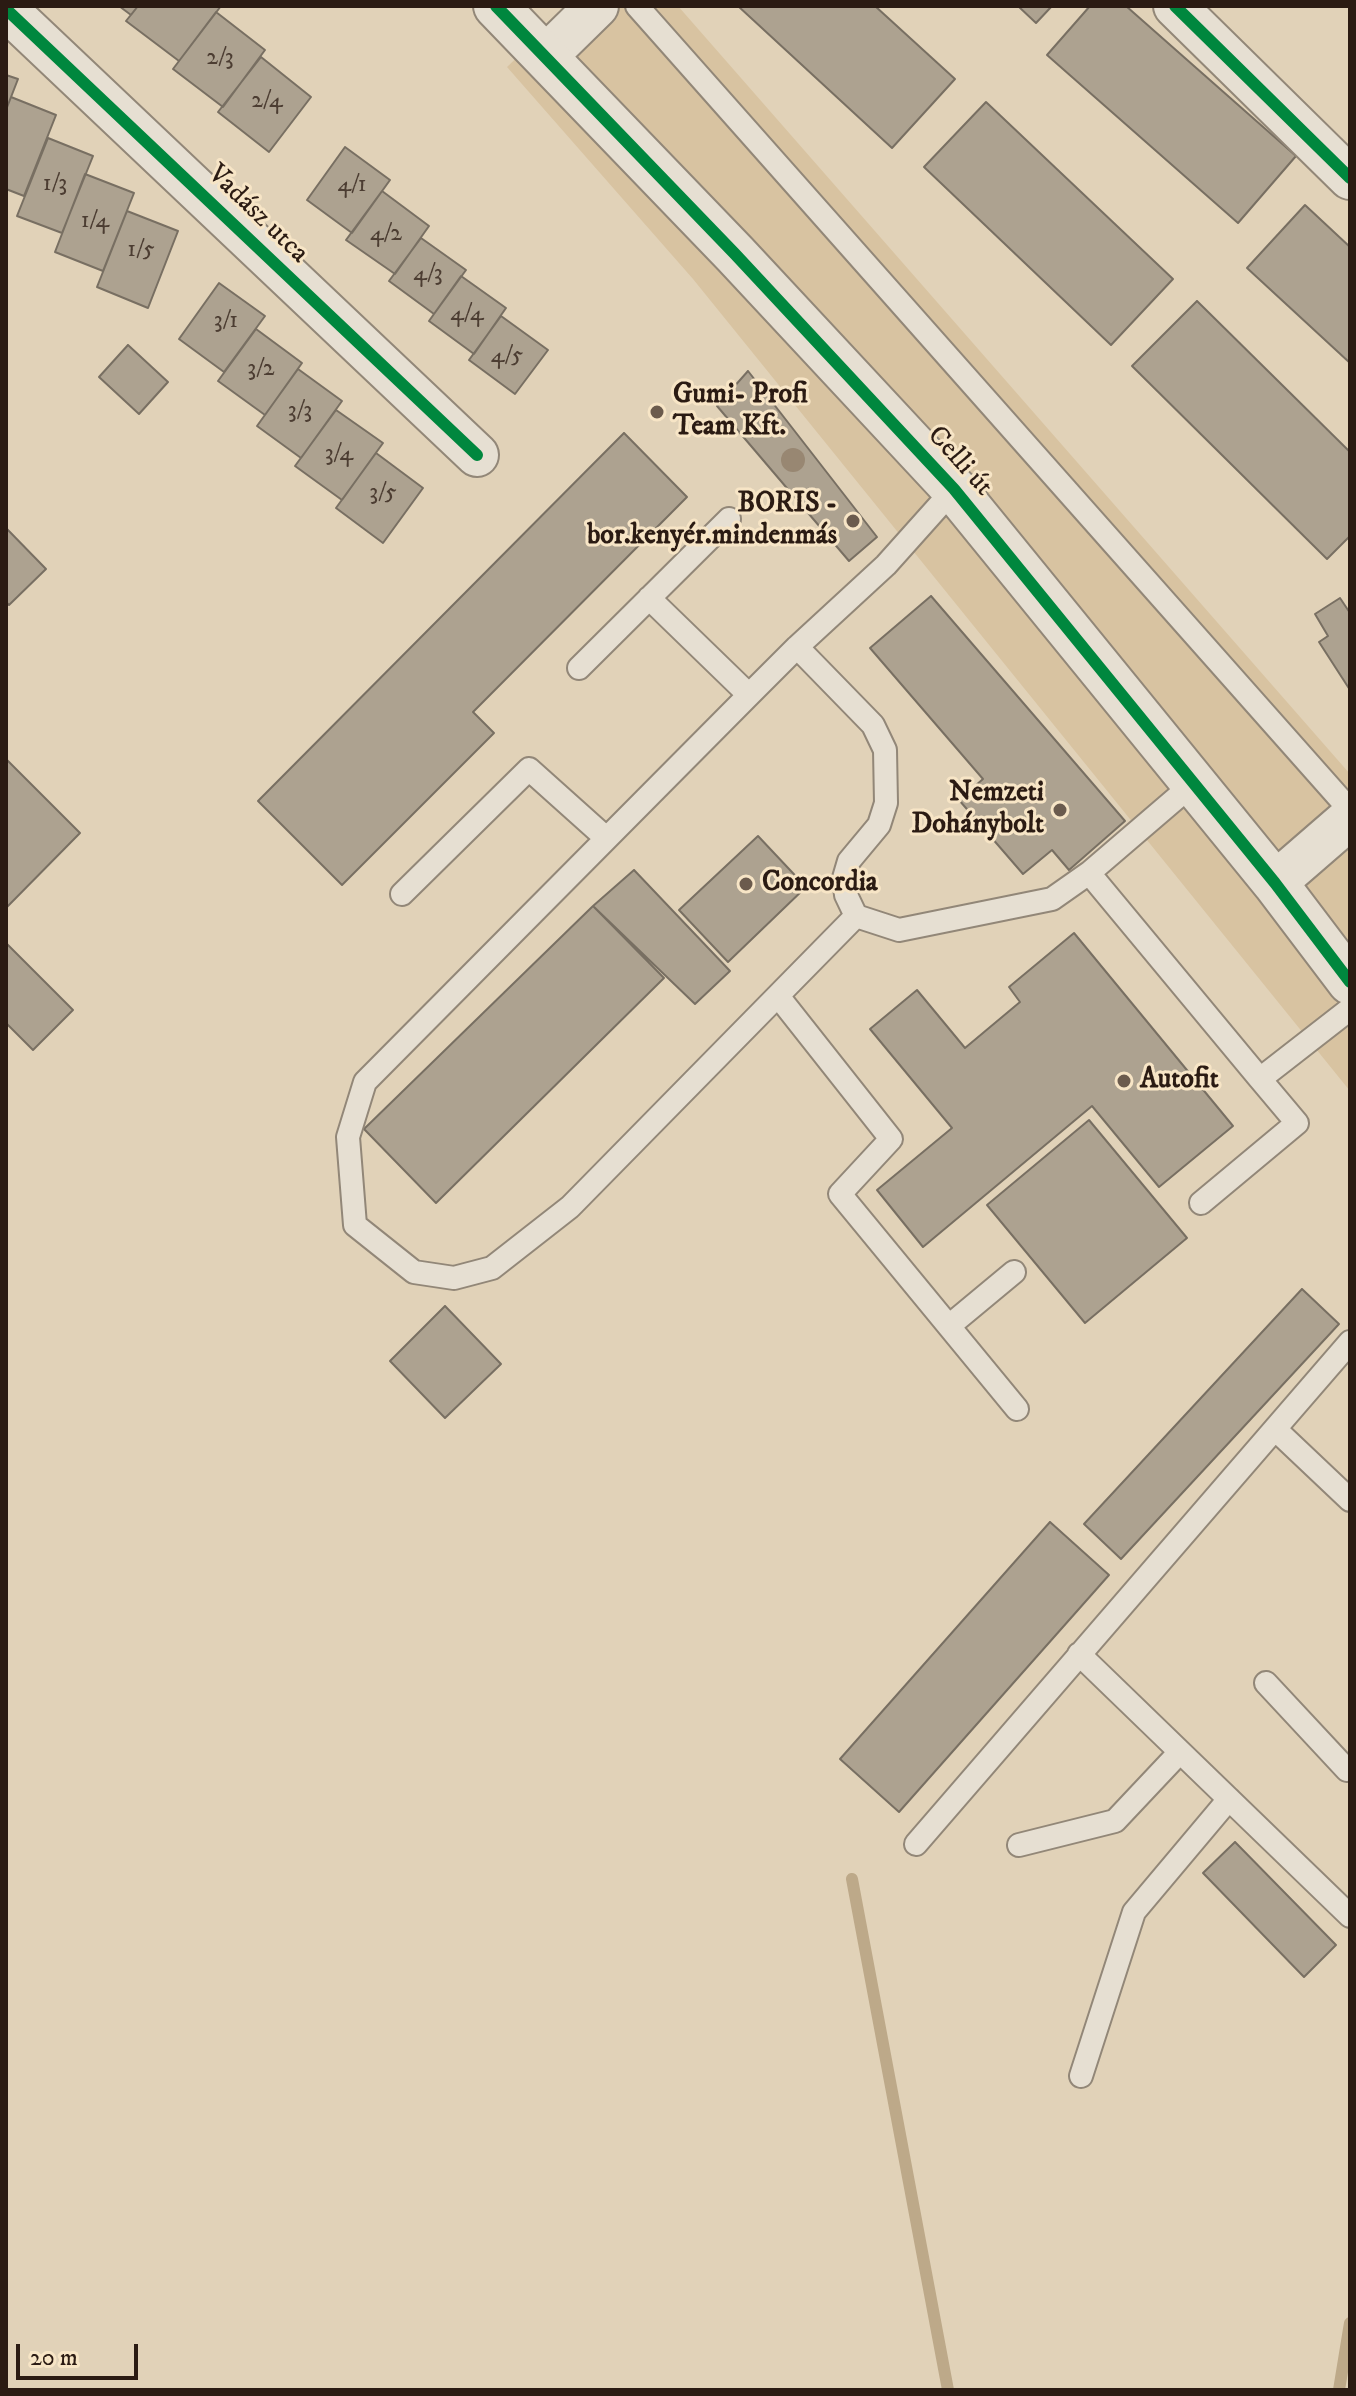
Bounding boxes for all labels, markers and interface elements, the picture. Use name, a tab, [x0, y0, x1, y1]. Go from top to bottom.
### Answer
house number: 2/3	[206, 45, 234, 73]
house number: 2/4	[251, 88, 283, 116]
street label: Vadász utca	[199, 159, 315, 271]
house number: 1/3	[43, 171, 67, 199]
house number: 4/1	[337, 172, 367, 200]
house number: 1/4	[81, 208, 109, 236]
house number: 4/2	[370, 221, 402, 249]
house number: 1/5	[127, 237, 155, 265]
house number: 4/3	[413, 261, 443, 289]
house number: 4/4	[450, 301, 484, 329]
house number: 3/1	[214, 308, 238, 336]
house number: 4/5	[491, 343, 523, 371]
house number: 3/2	[247, 356, 275, 384]
place label: Gumi- Profi Team Kft.	[673, 379, 808, 445]
house number: 3/3	[288, 398, 312, 426]
marker: Gumi- Profi Team Kft.	[648, 403, 666, 421]
street label: Celli út	[919, 420, 999, 504]
house number: 3/4	[325, 441, 353, 469]
house number: 3/5	[369, 480, 397, 508]
place label: BORIS - bor.kenyér.mindenmás	[587, 488, 837, 554]
marker: BORIS - bor.kenyér.mindenmás	[844, 512, 862, 530]
place label: Nemzeti Dohánybolt	[911, 777, 1044, 843]
marker: Nemzeti Dohánybolt	[1051, 801, 1069, 819]
place label: Concordia	[762, 867, 878, 901]
marker: Concordia	[737, 875, 755, 893]
place label: Autofit	[1140, 1064, 1219, 1098]
marker: Autofit	[1115, 1072, 1133, 1090]
scale bar	[20, 2328, 142, 2378]
text: 20 m	[30, 2343, 78, 2373]

